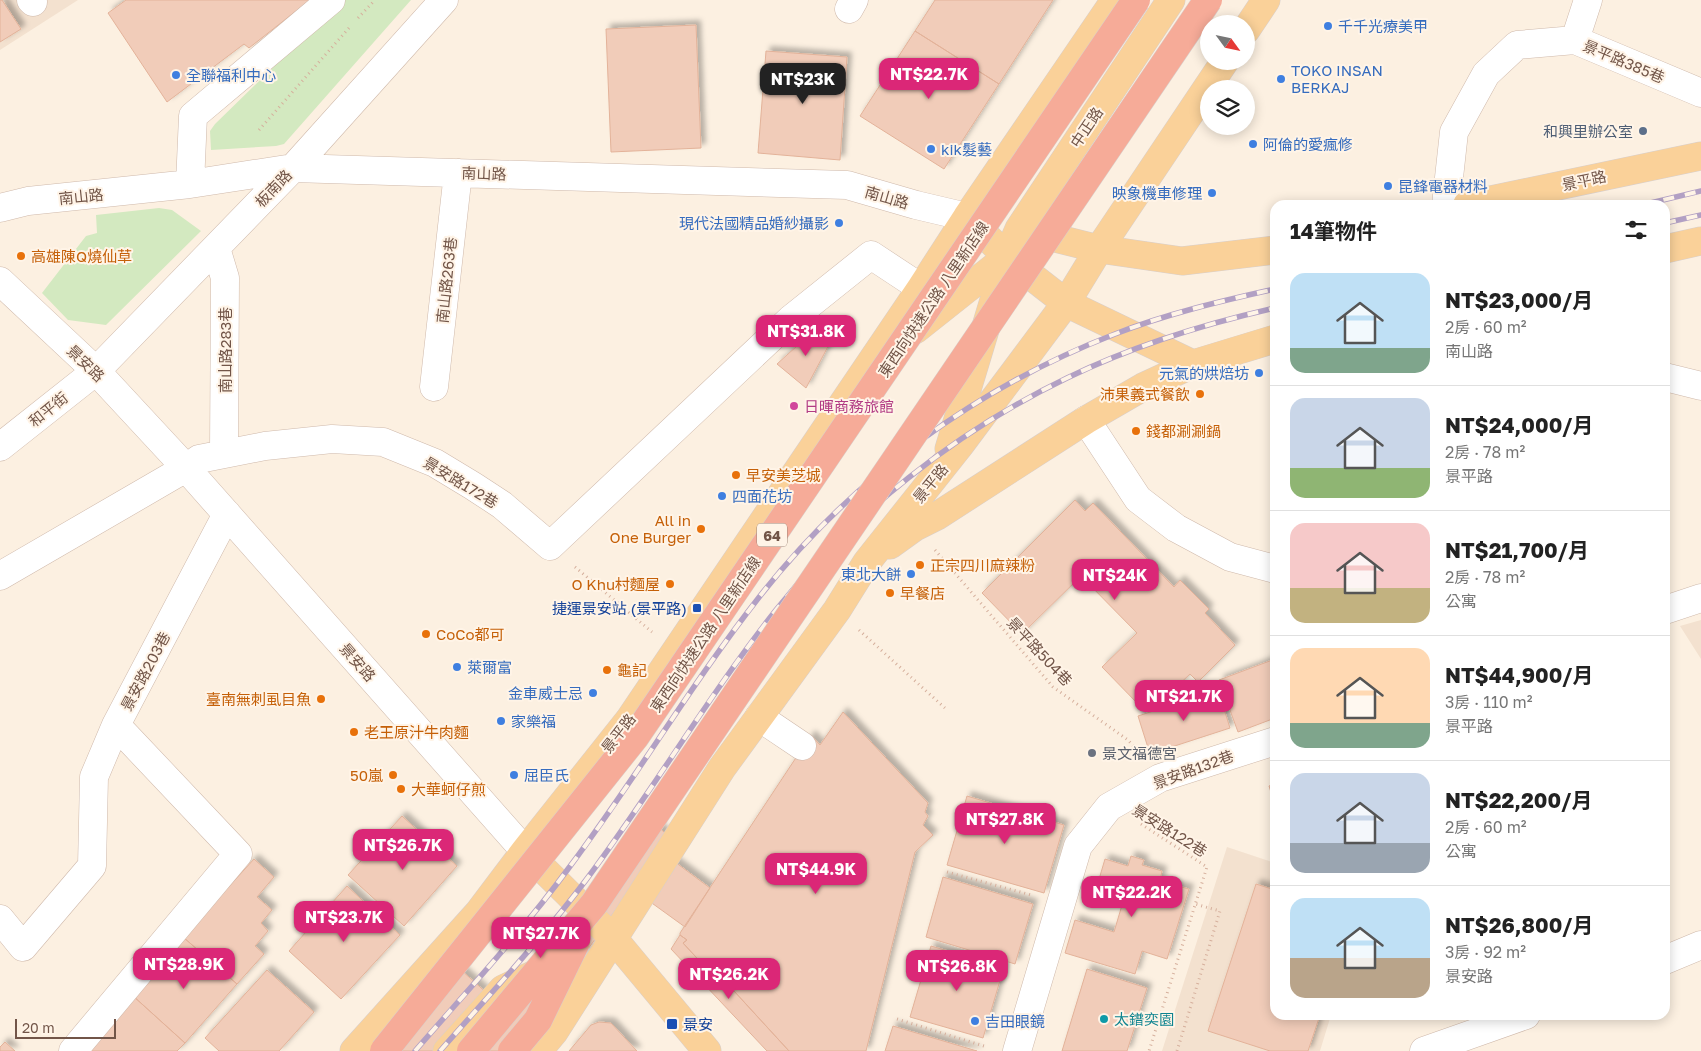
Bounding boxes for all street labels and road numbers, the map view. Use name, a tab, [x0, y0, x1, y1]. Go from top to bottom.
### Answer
street label: 景平路385巷	[1581, 36, 1667, 86]
street label: 中正路	[1066, 103, 1106, 151]
street label: 南山路	[461, 163, 507, 183]
street label: 板南路	[251, 166, 295, 210]
street label: 景平路	[1560, 167, 1608, 193]
street label: 南山路	[863, 182, 911, 212]
street label: 南山路	[58, 185, 104, 207]
street label: 東西向快速公路 八里新店線	[874, 218, 992, 380]
street label: 南山路263巷	[433, 236, 459, 324]
street label: 南山路283巷	[216, 307, 234, 393]
street label: 景安路	[64, 341, 108, 385]
street label: 和平街	[25, 388, 71, 430]
street label: 景安路172巷	[420, 453, 502, 511]
street label: 景平路	[909, 460, 951, 506]
road number: 64	[757, 524, 787, 546]
street label: 東西向快速公路 八里新店線	[646, 553, 764, 715]
street label: 景平路504巷	[1004, 613, 1076, 689]
street label: 景安路203巷	[117, 628, 173, 714]
street label: 景安路	[336, 639, 380, 685]
street label: 景平路	[597, 710, 639, 756]
street label: 景安路132巷	[1150, 746, 1236, 792]
street label: 景安路122巷	[1129, 800, 1211, 860]

